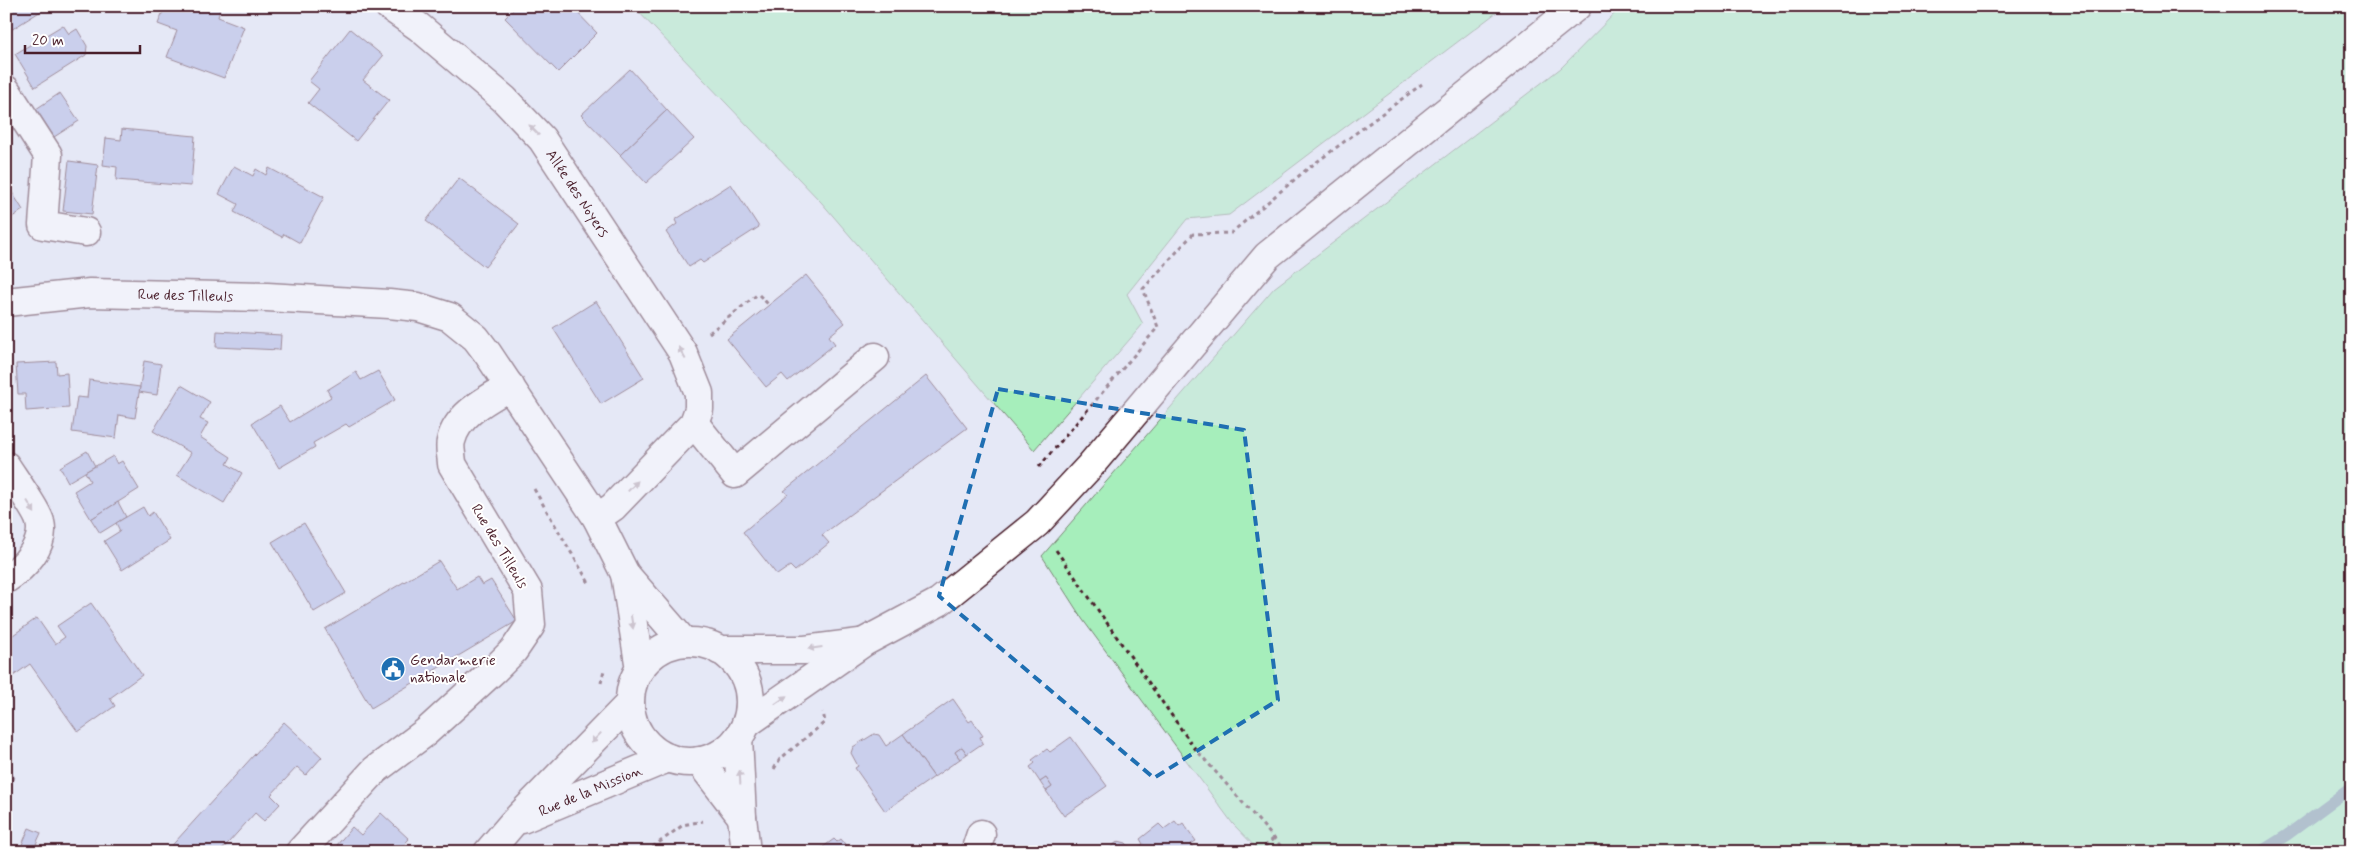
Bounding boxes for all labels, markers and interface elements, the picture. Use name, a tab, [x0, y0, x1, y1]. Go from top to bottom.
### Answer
scale bar	[25, 22, 140, 54]
text: 20 m	[32, 31, 64, 51]
one-way arrow	[528, 125, 540, 137]
street label: Allée des Noyers	[541, 146, 613, 242]
street label: Rue des Tilleuls	[137, 285, 234, 307]
one-way arrow	[678, 345, 686, 360]
one-way arrow	[627, 481, 639, 493]
street label: Rue des Tilleuls	[466, 500, 533, 593]
one-way arrow	[27, 501, 36, 514]
one-way arrow	[629, 614, 637, 630]
one-way arrow	[807, 644, 823, 652]
place label: Gendarmerie nationale	[410, 651, 496, 688]
public building icon: Gendarmerie nationale	[380, 656, 406, 682]
one-way arrow	[774, 695, 788, 705]
one-way arrow	[590, 732, 602, 744]
street label: Rue de la Mission	[536, 761, 646, 822]
one-way arrow	[736, 769, 744, 785]

